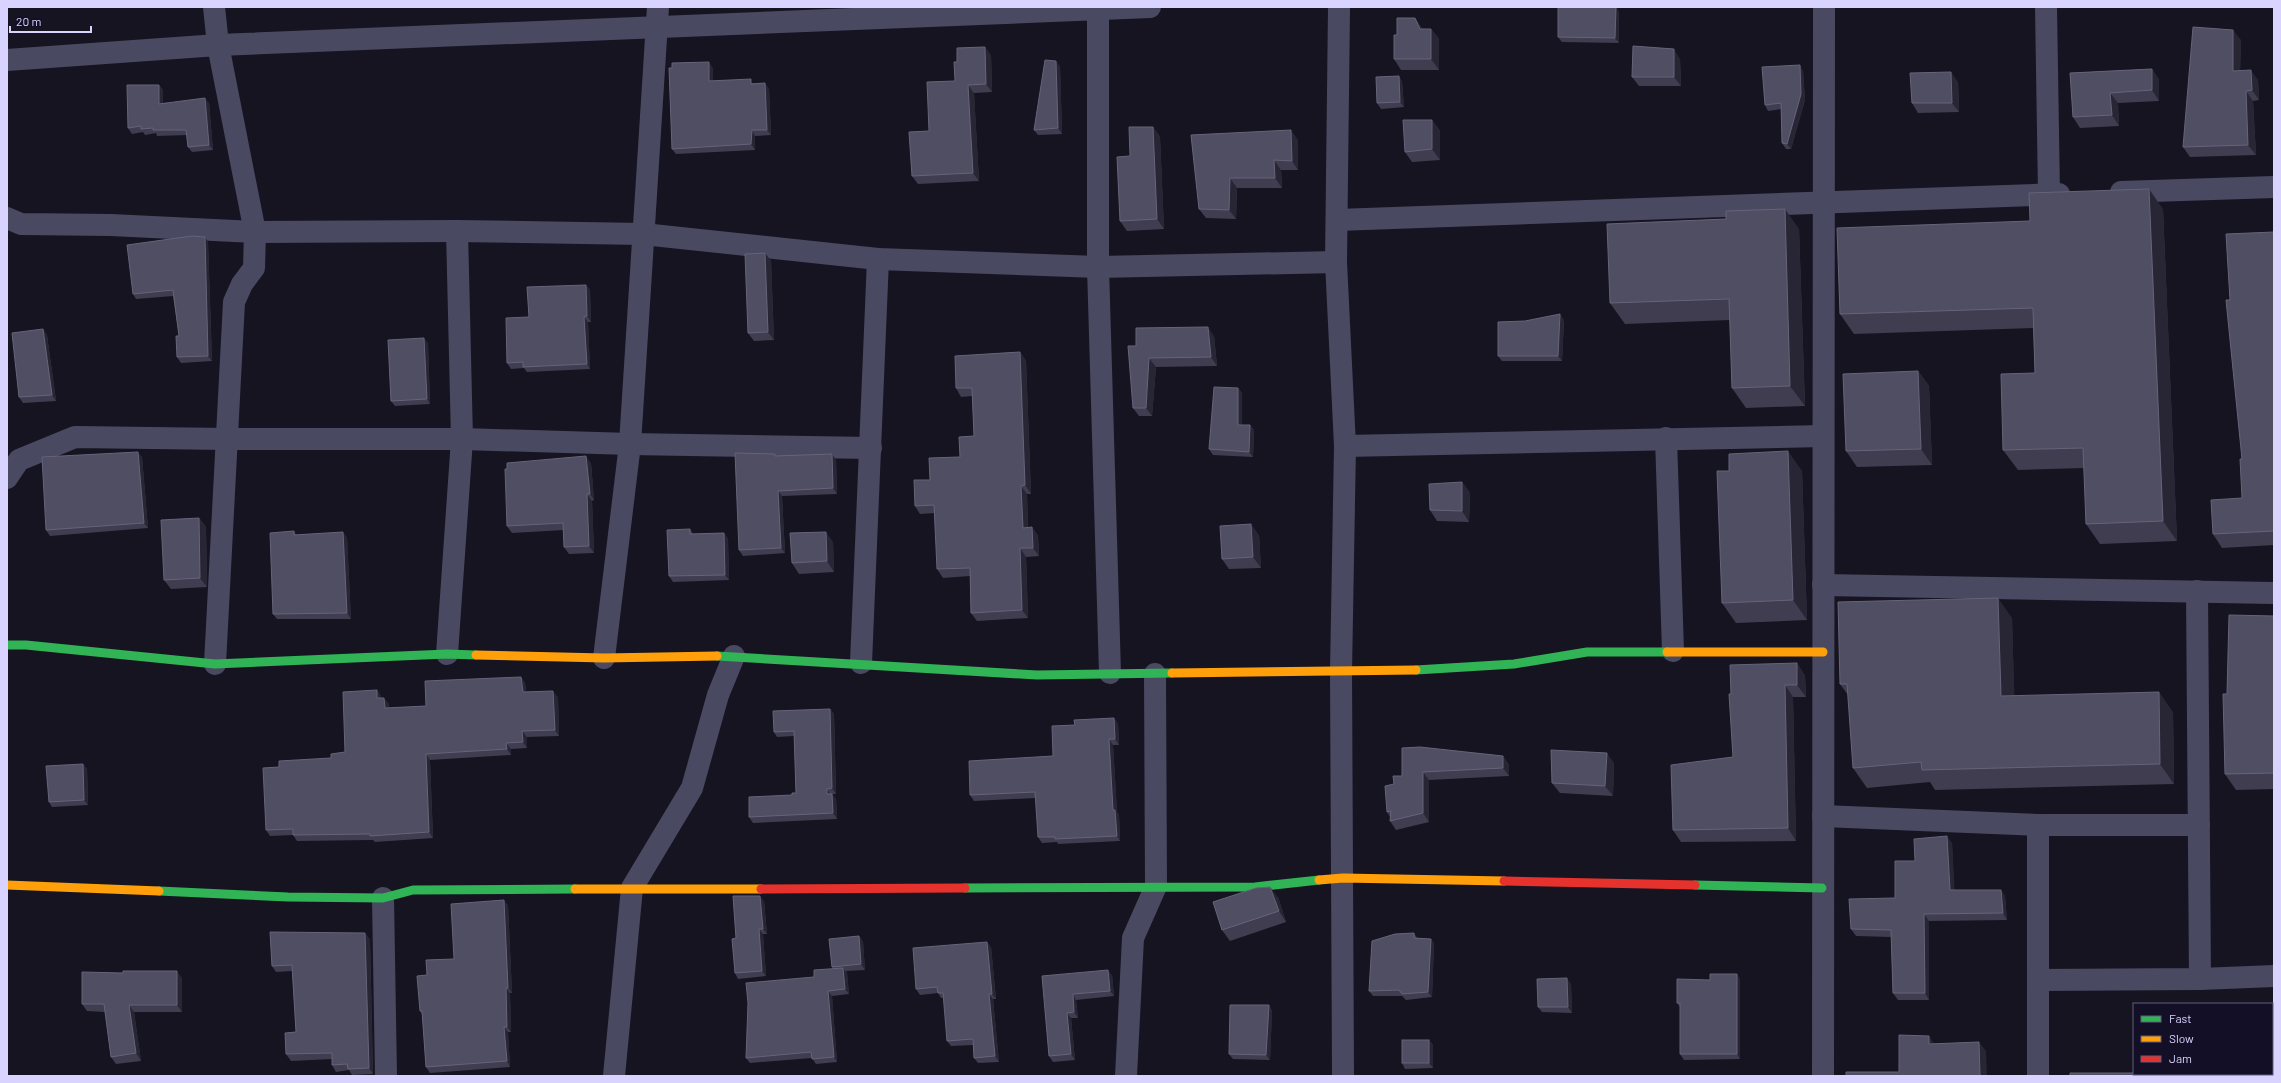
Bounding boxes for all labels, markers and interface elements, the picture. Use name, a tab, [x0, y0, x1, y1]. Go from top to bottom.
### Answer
scale bar	[10, 8, 91, 34]
text: 20 m	[16, 14, 42, 28]
legend	[2133, 1003, 2273, 1075]
text: Fast	[2169, 1011, 2192, 1025]
text: Slow	[2169, 1031, 2194, 1045]
text: Jam	[2169, 1051, 2192, 1065]

